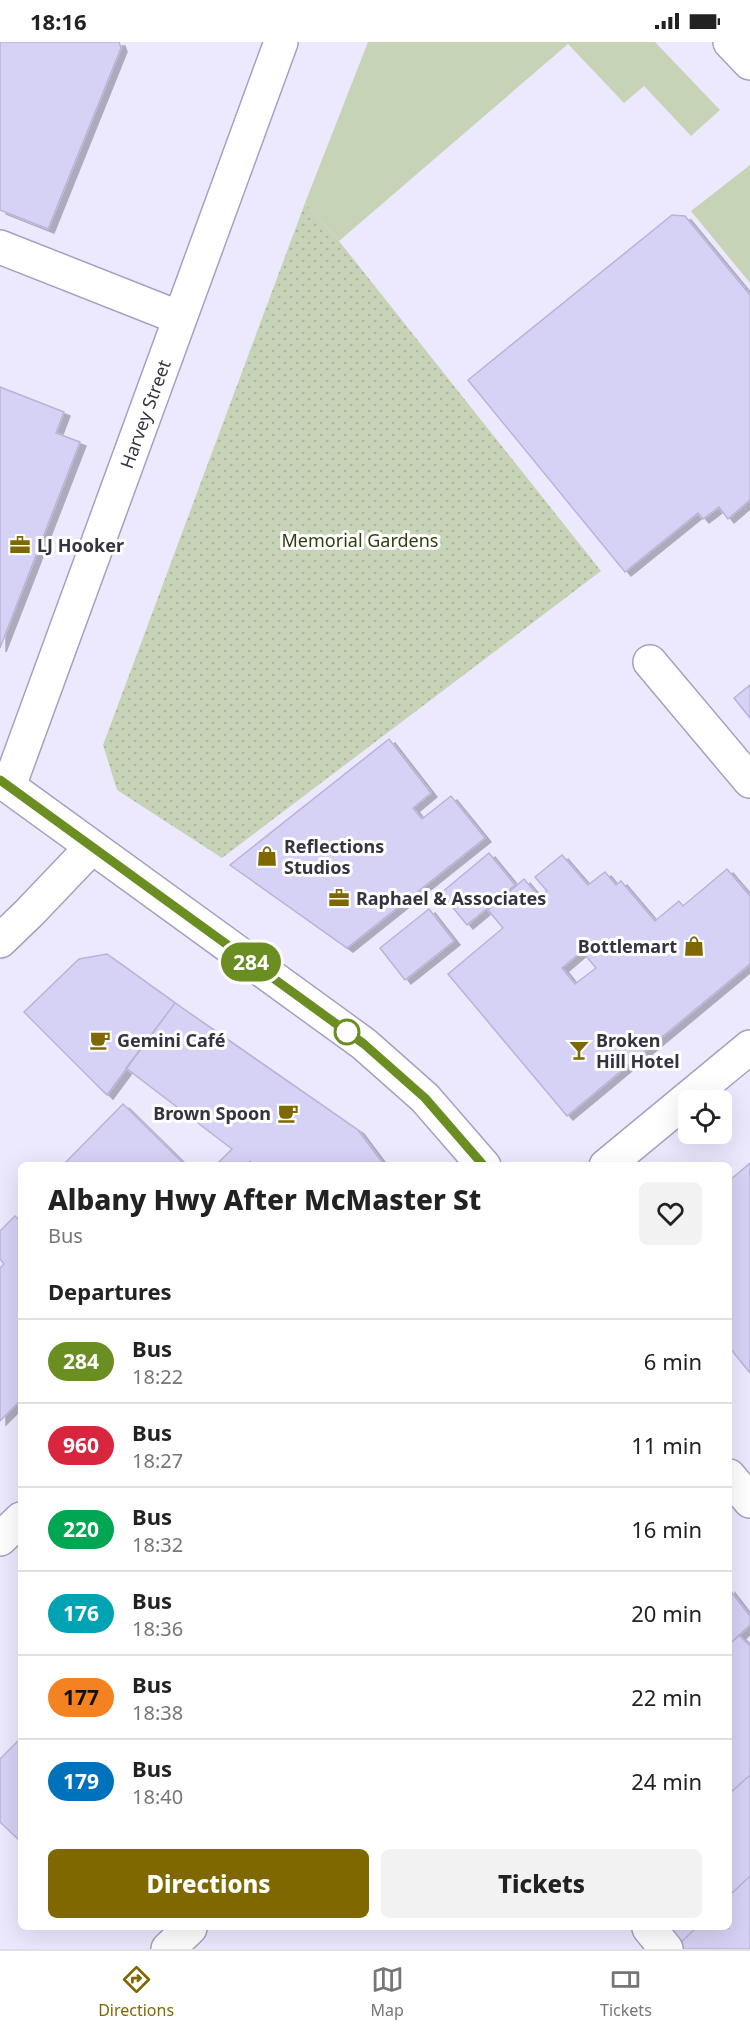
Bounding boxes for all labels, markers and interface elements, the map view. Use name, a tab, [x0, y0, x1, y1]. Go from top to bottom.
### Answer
text: 18:16	[30, 6, 87, 36]
street label: Harvey Street	[114, 356, 176, 472]
park label: Memorial Gardens	[282, 528, 438, 552]
office icon: LJ Hooker	[8, 533, 32, 557]
place label: LJ Hooker	[37, 533, 124, 557]
place label: Reflections Studios	[284, 834, 384, 879]
shop icon: Reflections Studios	[255, 844, 279, 868]
office icon: Raphael & Associates	[327, 886, 351, 910]
place label: Raphael & Associates	[356, 886, 546, 910]
place label: Bottlemart	[578, 934, 677, 958]
shop icon: Bottlemart	[682, 934, 706, 958]
line badge: 284	[216, 942, 286, 982]
text: 284	[233, 948, 269, 976]
unlabelled marker	[334, 1019, 360, 1045]
cafe icon: Gemini Café	[88, 1028, 112, 1052]
place label: Gemini Café	[117, 1028, 226, 1052]
place label: Broken Hill Hotel	[596, 1028, 680, 1073]
bar icon: Broken Hill Hotel	[567, 1038, 591, 1062]
map controls	[678, 1090, 732, 1144]
button: locate	[678, 1090, 732, 1144]
place label: Brown Spoon	[153, 1101, 271, 1125]
cafe icon: Brown Spoon	[276, 1101, 300, 1125]
text: Albany Hwy After McMaster St	[48, 1180, 481, 1218]
button: heart	[639, 1182, 702, 1245]
text: Bus	[48, 1222, 83, 1249]
text: Departures	[48, 1276, 172, 1306]
text: Bus	[132, 1333, 172, 1363]
text: 6 min	[644, 1346, 702, 1376]
text: 284	[63, 1347, 99, 1375]
text: 18:22	[132, 1363, 183, 1390]
text: Bus	[132, 1417, 172, 1447]
text: 11 min	[631, 1430, 702, 1460]
text: 960	[63, 1431, 99, 1459]
text: 18:27	[132, 1447, 183, 1474]
text: Bus	[132, 1501, 172, 1531]
text: 16 min	[631, 1514, 702, 1544]
text: 220	[63, 1515, 99, 1543]
text: 18:32	[132, 1531, 183, 1558]
text: Bus	[132, 1585, 172, 1615]
text: 20 min	[631, 1598, 702, 1628]
text: 176	[63, 1599, 99, 1627]
text: 18:36	[132, 1615, 183, 1642]
text: Bus	[132, 1669, 172, 1699]
text: 22 min	[631, 1682, 702, 1712]
text: 177	[63, 1683, 99, 1711]
text: 18:38	[132, 1699, 183, 1726]
text: Bus	[132, 1753, 172, 1783]
text: 24 min	[631, 1766, 702, 1796]
text: 179	[63, 1767, 99, 1795]
text: 18:40	[132, 1783, 183, 1810]
button: Directions	[48, 1849, 369, 1918]
button: Tickets	[381, 1849, 702, 1918]
tab: Directions	[98, 1963, 174, 2021]
tab: Map	[370, 1963, 404, 2021]
tab: Tickets	[600, 1963, 652, 2021]

